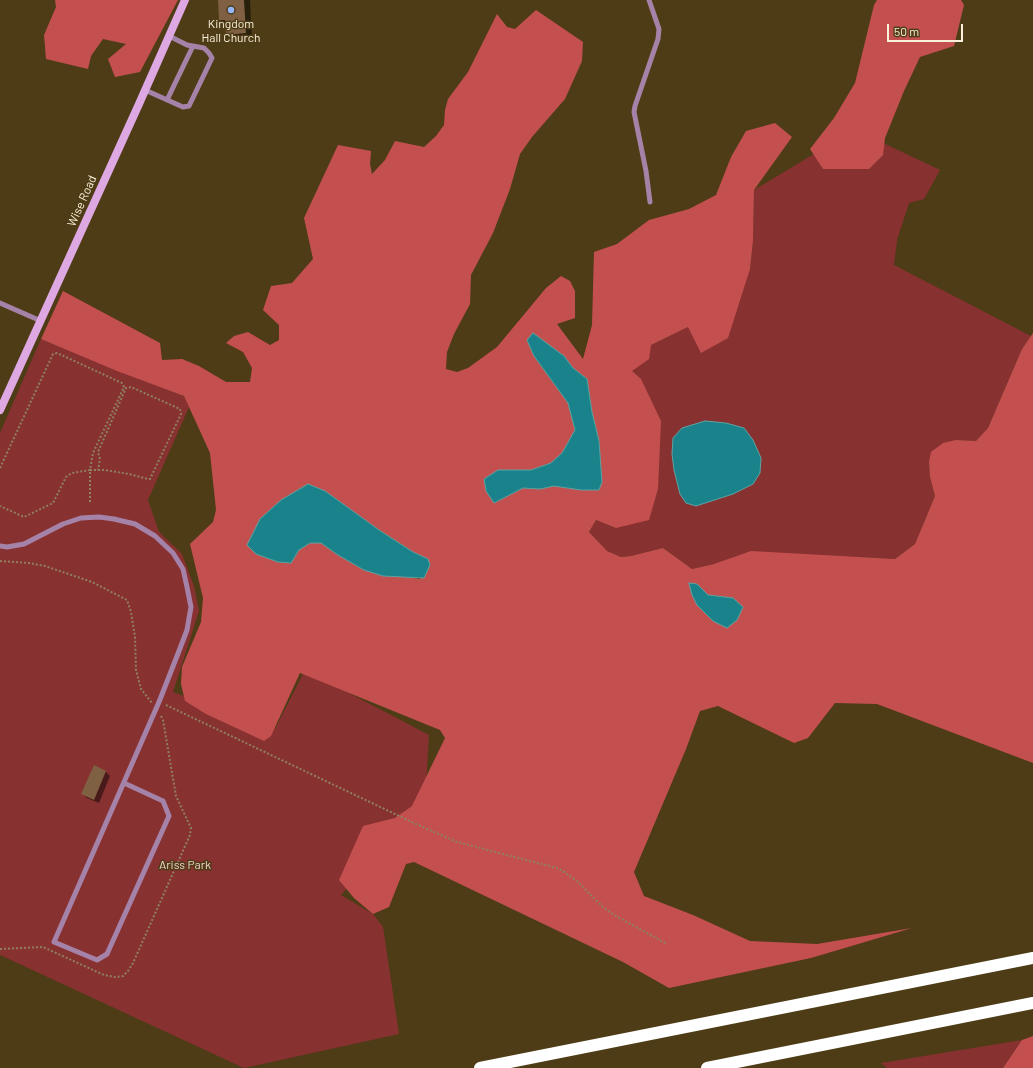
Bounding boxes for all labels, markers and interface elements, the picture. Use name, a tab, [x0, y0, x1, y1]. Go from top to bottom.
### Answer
marker: Kingdom Hall Church	[226, 5, 236, 15]
scale bar	[889, 16, 965, 42]
place label: Kingdom Hall Church	[201, 17, 261, 45]
text: 50 m	[894, 24, 919, 38]
street label: Wise Road	[64, 173, 100, 229]
park label: Ariss Park	[159, 858, 211, 872]

